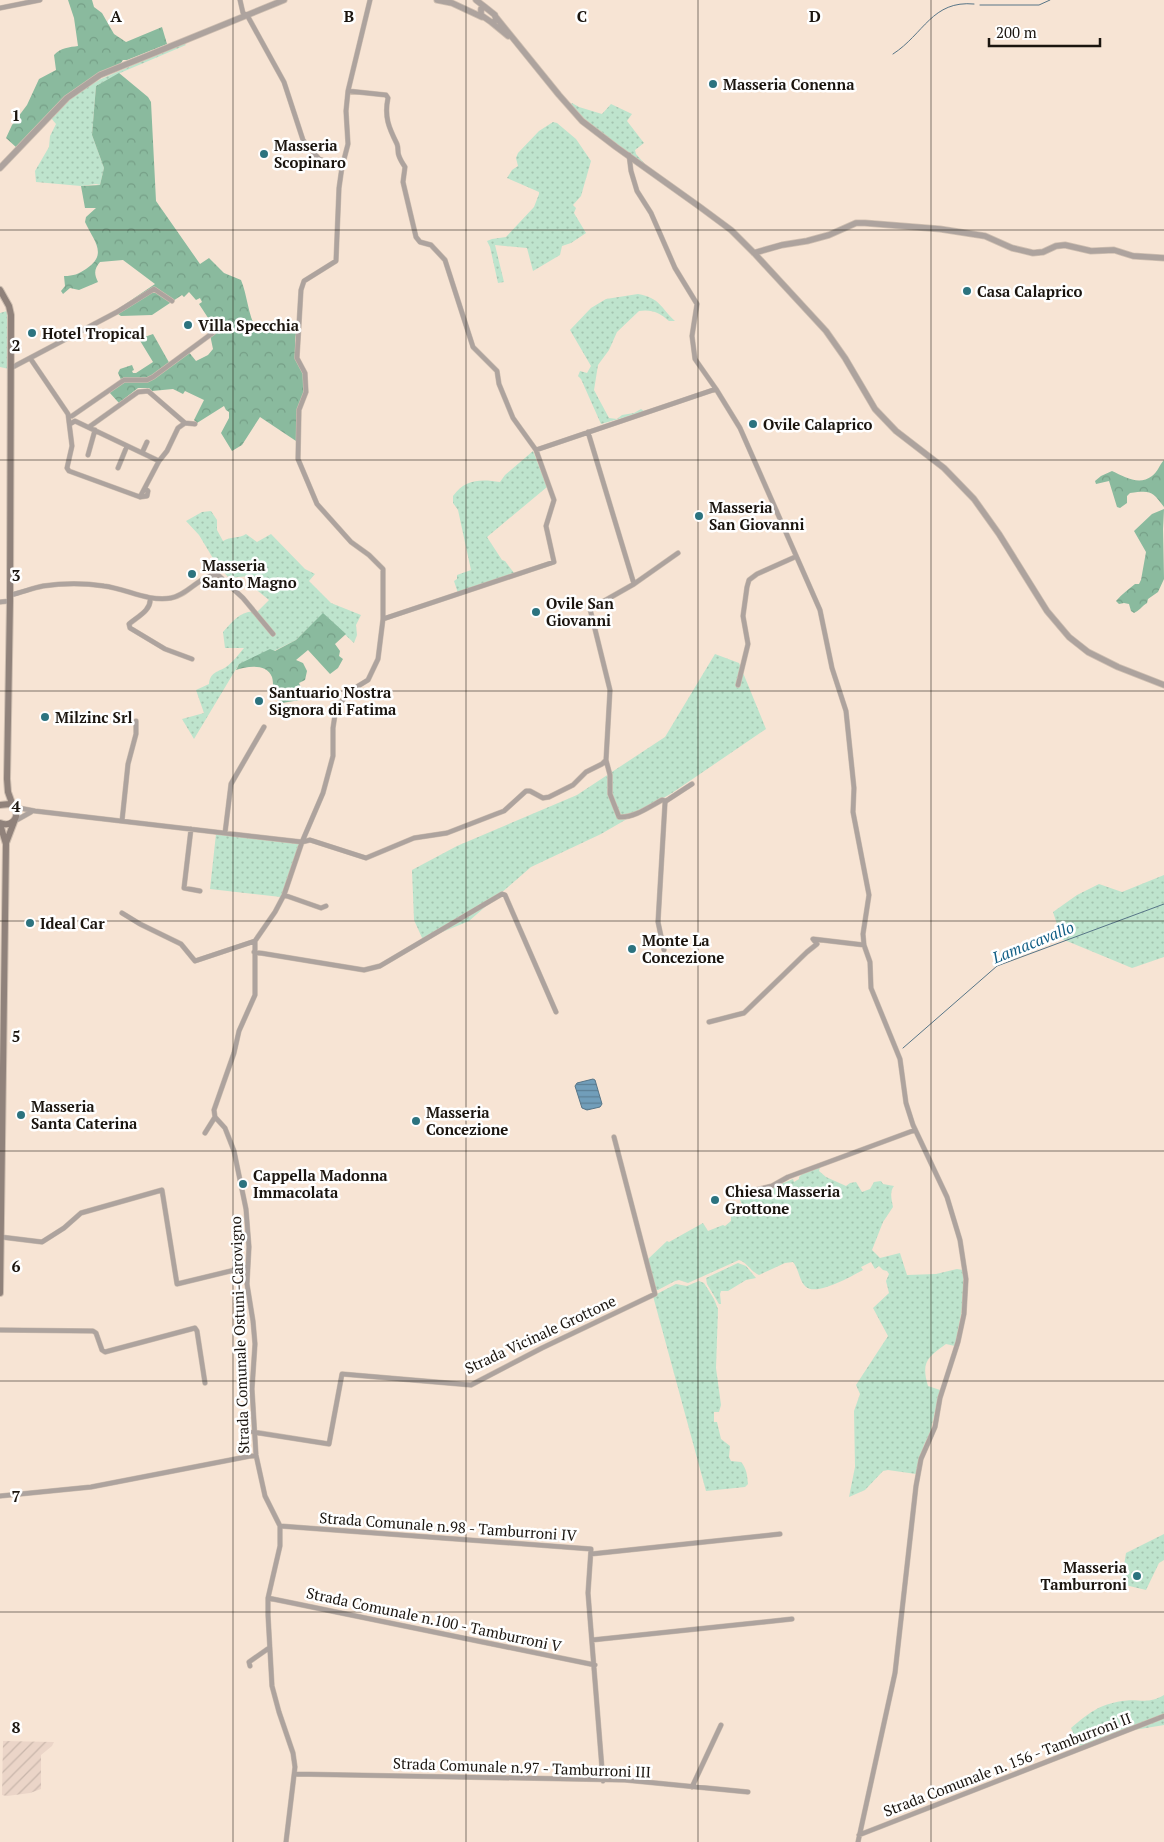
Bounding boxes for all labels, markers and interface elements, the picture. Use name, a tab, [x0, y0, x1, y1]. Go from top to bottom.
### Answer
text: A	[110, 5, 122, 27]
text: B	[344, 5, 354, 27]
text: C	[577, 5, 587, 27]
text: D	[809, 5, 821, 27]
scale bar	[989, 15, 1100, 47]
text: 200 m	[996, 22, 1037, 42]
place label: Masseria Conenna	[723, 74, 855, 94]
marker: Masseria Conenna	[707, 78, 719, 90]
text: 1	[11, 104, 21, 126]
place label: Masseria Scopinaro	[274, 135, 346, 172]
marker: Masseria Scopinaro	[258, 148, 270, 160]
place label: Casa Calaprico	[977, 281, 1082, 301]
marker: Casa Calaprico	[961, 285, 973, 297]
place label: Villa Specchia	[198, 315, 300, 335]
marker: Villa Specchia	[182, 319, 194, 331]
place label: Hotel Tropical	[42, 323, 145, 343]
marker: Hotel Tropical	[26, 327, 38, 339]
text: 2	[11, 334, 21, 356]
place label: Ovile Calaprico	[763, 414, 873, 434]
marker: Ovile Calaprico	[747, 418, 759, 430]
place label: Masseria San Giovanni	[709, 497, 804, 534]
marker: Masseria San Giovanni	[693, 510, 705, 522]
place label: Masseria Santo Magno	[202, 555, 297, 592]
text: 3	[11, 564, 21, 586]
marker: Masseria Santo Magno	[186, 568, 198, 580]
place label: Ovile San Giovanni	[546, 593, 614, 630]
marker: Ovile San Giovanni	[530, 606, 542, 618]
place label: Santuario Nostra Signora di Fatima	[269, 682, 397, 719]
marker: Santuario Nostra Signora di Fatima	[253, 695, 265, 707]
place label: Milzinc Srl	[55, 707, 132, 727]
marker: Milzinc Srl	[39, 711, 51, 723]
text: 4	[11, 795, 21, 817]
place label: Ideal Car	[40, 913, 105, 933]
water label: Lamacavallo	[988, 916, 1077, 969]
marker: Ideal Car	[24, 917, 36, 929]
place label: Monte La Concezione	[642, 930, 724, 967]
marker: Monte La Concezione	[626, 943, 638, 955]
text: 5	[11, 1025, 21, 1047]
place label: Masseria Santa Caterina	[31, 1096, 138, 1133]
place label: Masseria Concezione	[426, 1102, 508, 1139]
marker: Masseria Santa Caterina	[15, 1109, 27, 1121]
marker: Masseria Concezione	[410, 1115, 422, 1127]
place label: Cappella Madonna Immacolata	[253, 1165, 388, 1202]
marker: Cappella Madonna Immacolata	[237, 1178, 249, 1190]
place label: Chiesa Masseria Grottone	[725, 1181, 841, 1218]
marker: Chiesa Masseria Grottone	[709, 1194, 721, 1206]
street label: Strada Comunale Ostuni-Carovigno	[225, 1216, 253, 1454]
text: 6	[11, 1255, 21, 1277]
street label: Strada Vicinale Grottone	[461, 1290, 619, 1378]
text: 7	[11, 1485, 21, 1507]
street label: Strada Comunale n.98 - Tamburroni IV	[319, 1507, 578, 1545]
place label: Masseria Tamburroni	[1041, 1557, 1128, 1594]
marker: Masseria Tamburroni	[1131, 1570, 1143, 1582]
street label: Strada Comunale n.100 - Tamburroni V	[305, 1582, 564, 1656]
street label: Strada Comunale n. 156 - Tamburroni II	[880, 1707, 1134, 1821]
text: 8	[11, 1716, 21, 1738]
street label: Strada Comunale n.97 - Tamburroni III	[393, 1752, 651, 1782]

